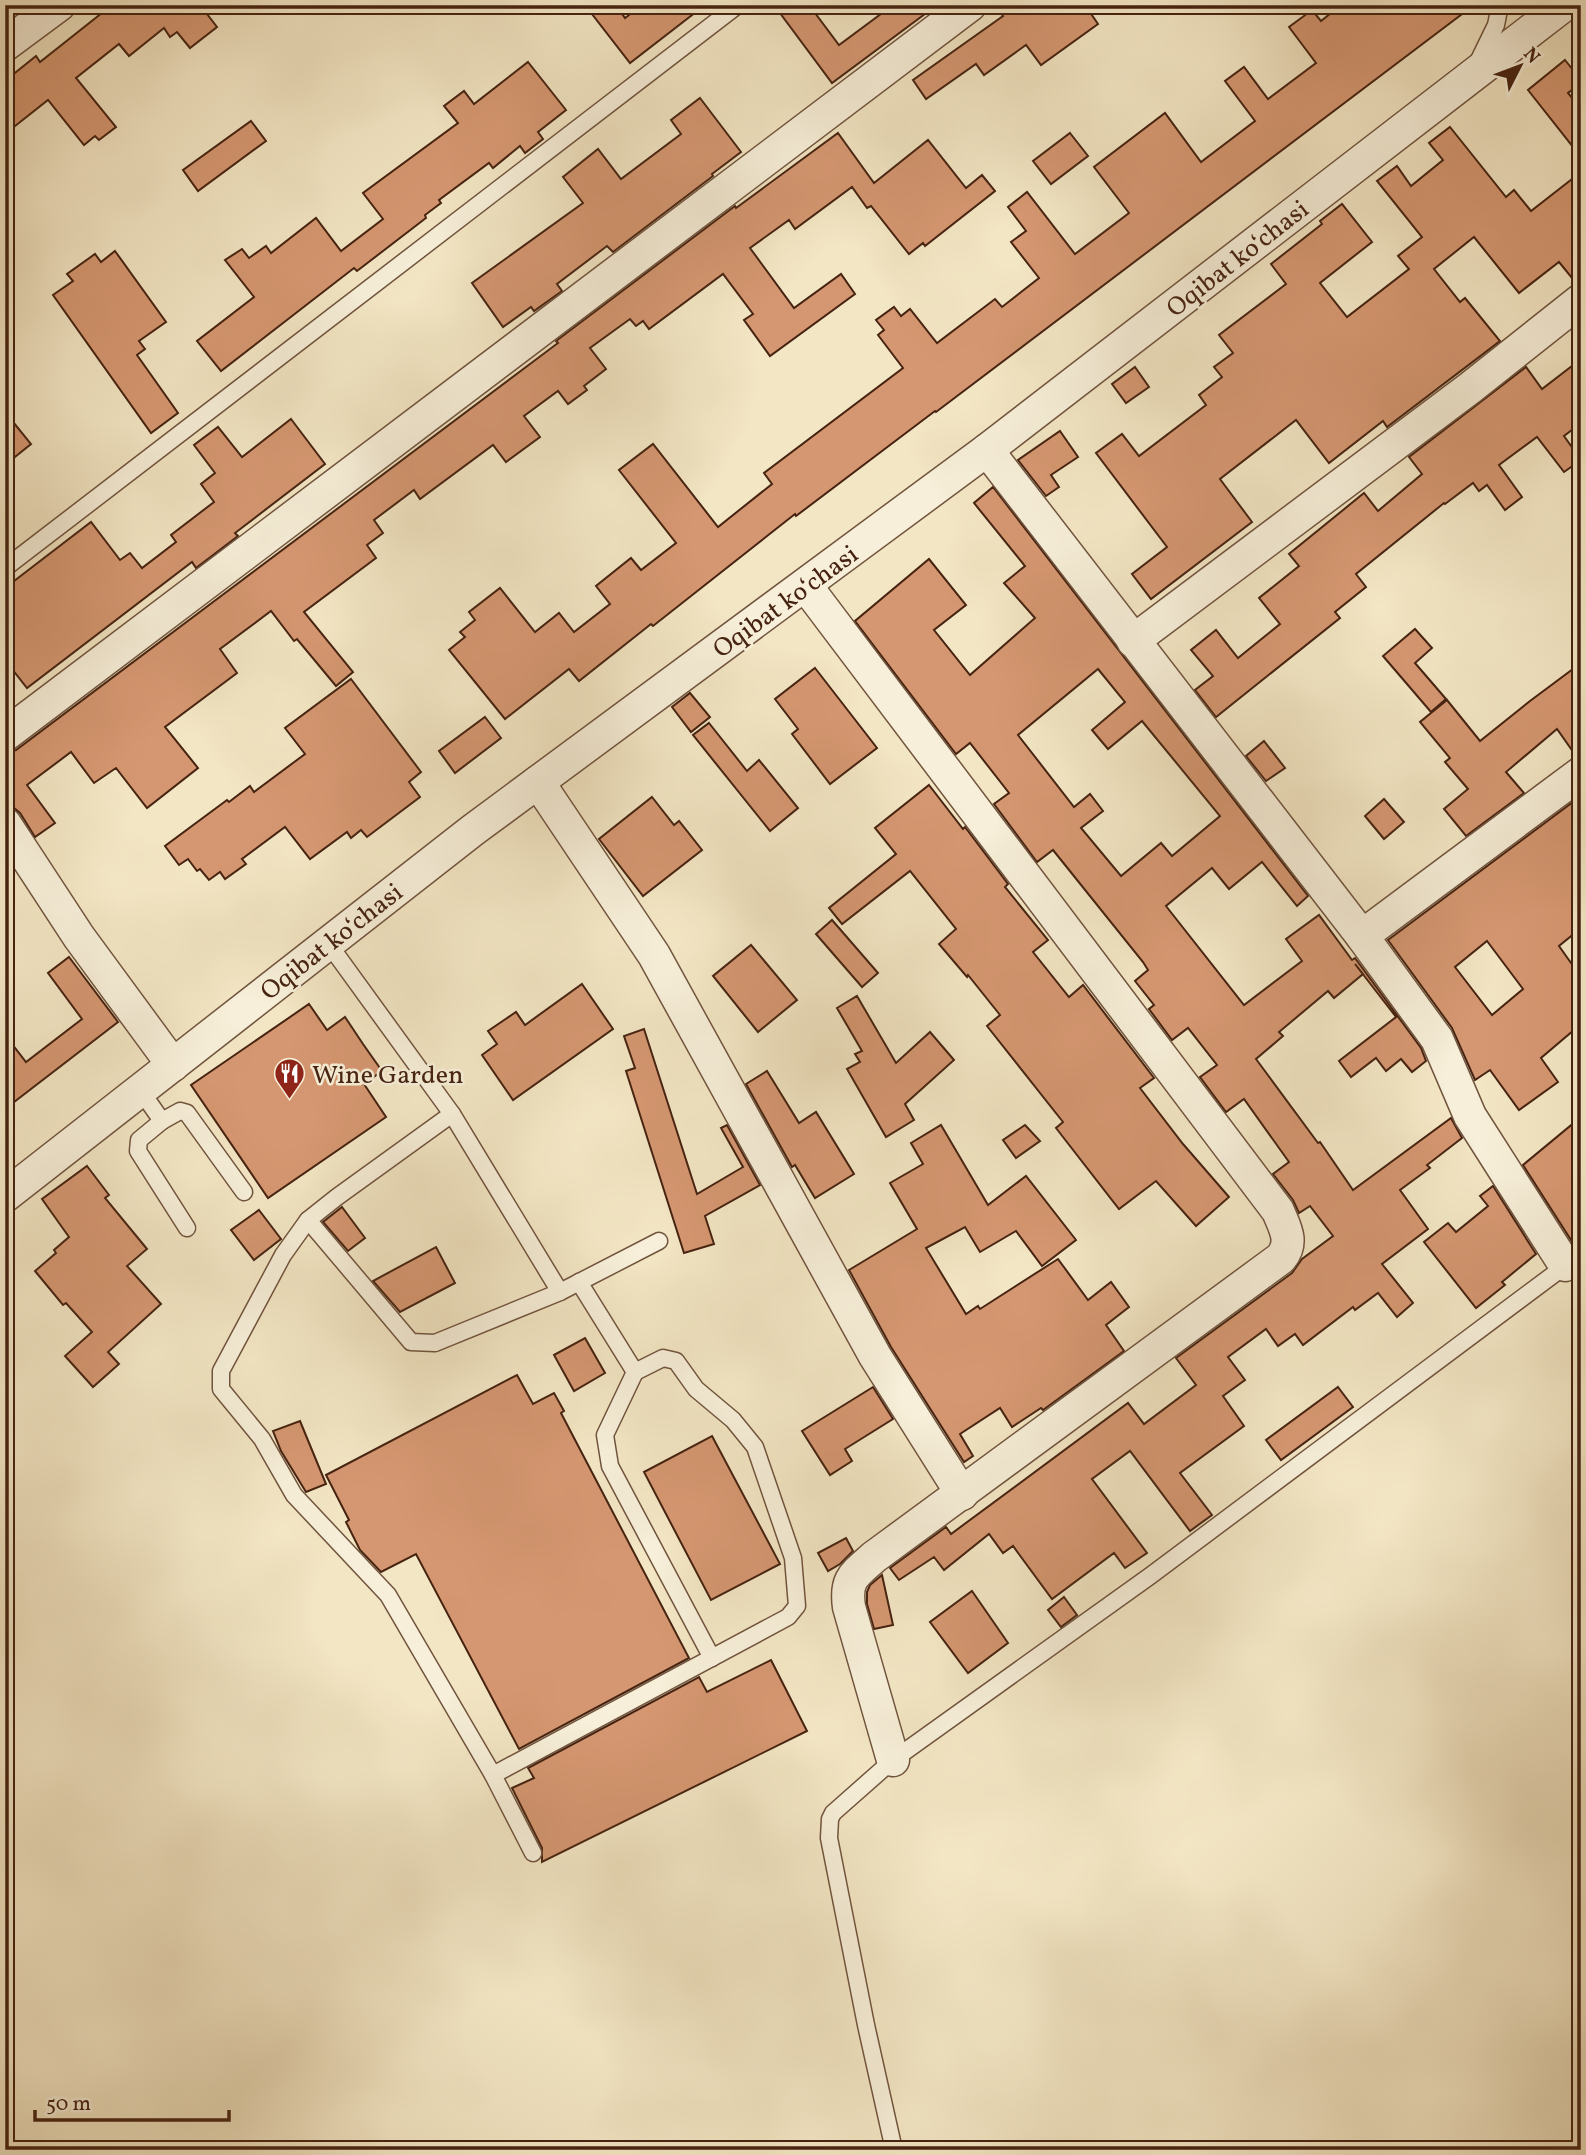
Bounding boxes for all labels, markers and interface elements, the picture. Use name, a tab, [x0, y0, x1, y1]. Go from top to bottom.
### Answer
north arrow	[1484, 32, 1554, 102]
text: N	[1517, 42, 1546, 70]
street label: Oqibat koʻchasi	[1159, 192, 1317, 327]
street label: Oqibat koʻchasi	[706, 537, 866, 668]
street label: Oqibat koʻchasi	[253, 875, 411, 1010]
restaurant icon: Wine Garden	[272, 1057, 306, 1101]
place label: Wine Garden	[312, 1058, 464, 1094]
scale bar	[35, 2078, 229, 2122]
text: 50 m	[46, 2090, 91, 2119]

